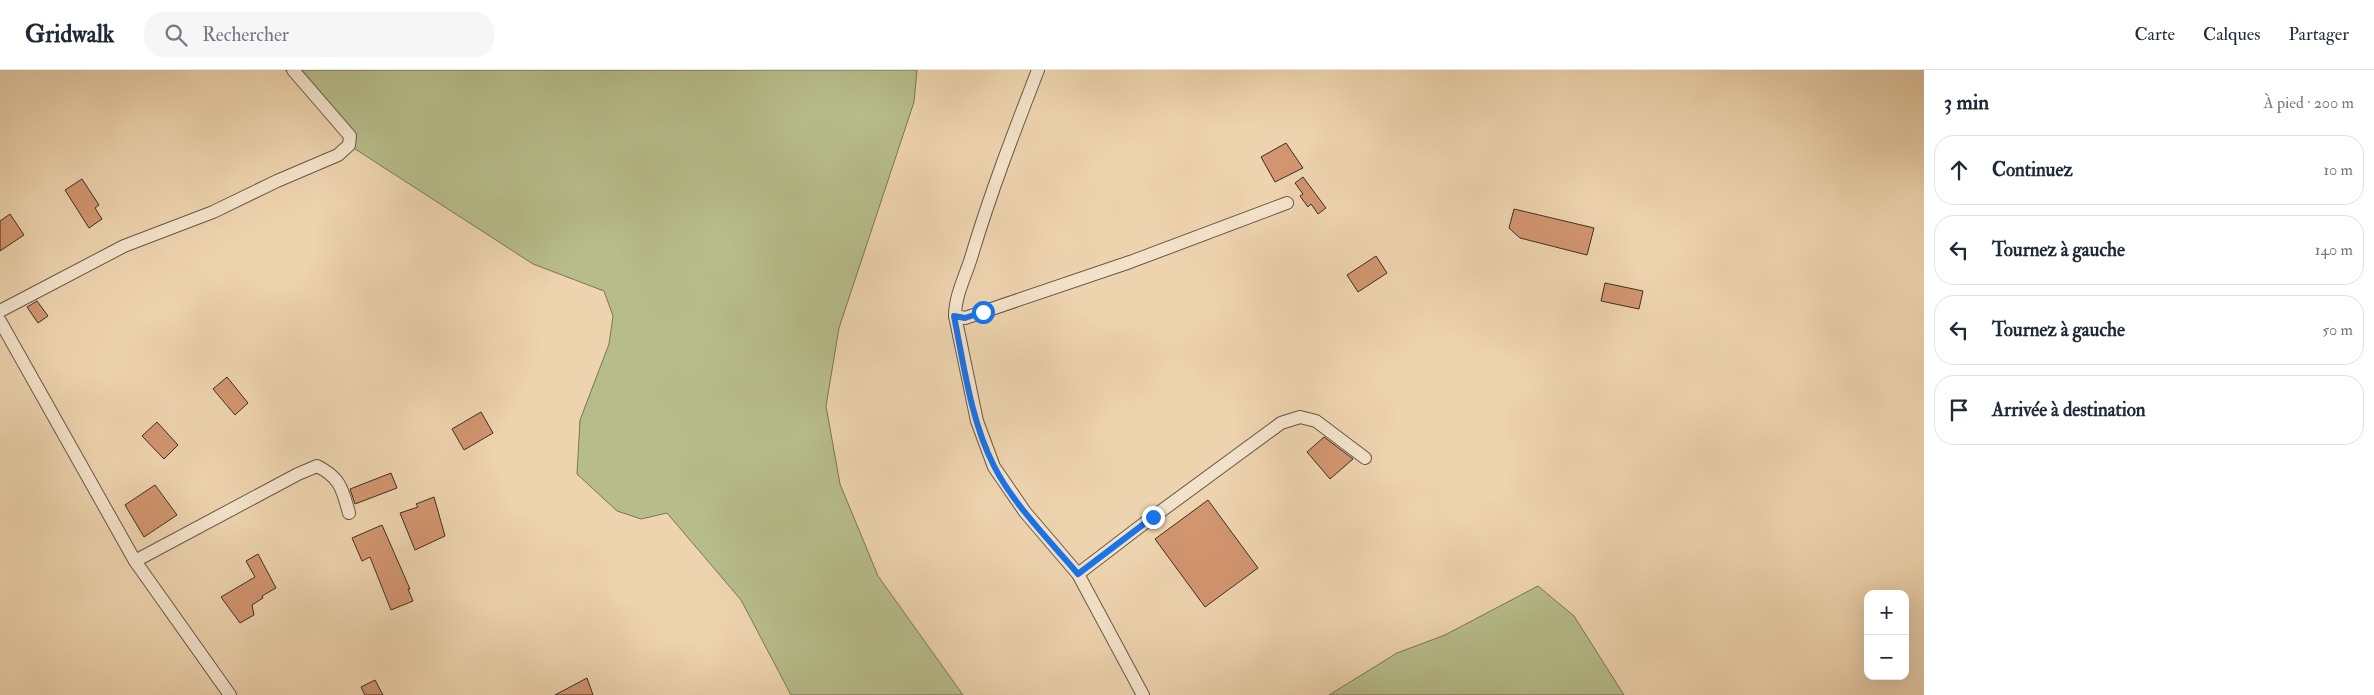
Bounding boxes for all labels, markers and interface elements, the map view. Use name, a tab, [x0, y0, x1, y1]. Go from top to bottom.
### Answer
search box	[144, 12, 494, 57]
text: Gridwalk	[25, 19, 114, 50]
icon: search	[162, 21, 190, 49]
text: Rechercher	[202, 23, 289, 47]
text: Carte	[2134, 23, 2175, 46]
text: Calques	[2203, 23, 2260, 46]
text: Partager	[2288, 23, 2349, 46]
text: 3 min	[1944, 89, 1989, 116]
text: À pied · 200 m	[2264, 93, 2354, 113]
icon: ahead	[1945, 156, 1973, 184]
text: Continuez	[1992, 158, 2073, 182]
text: 10 m	[2323, 160, 2353, 180]
icon: left	[1945, 236, 1973, 264]
text: Tournez à gauche	[1992, 238, 2125, 262]
text: 140 m	[2315, 240, 2353, 260]
route start	[972, 301, 995, 324]
icon: left	[1945, 316, 1973, 344]
text: Tournez à gauche	[1992, 318, 2125, 342]
text: 50 m	[2322, 320, 2353, 340]
icon: arrive	[1945, 396, 1973, 424]
text: Arrivée à destination	[1992, 398, 2146, 422]
route end	[1142, 506, 1165, 529]
map controls	[1864, 590, 1909, 680]
button: +	[1864, 590, 1909, 635]
button: −	[1864, 635, 1909, 680]

